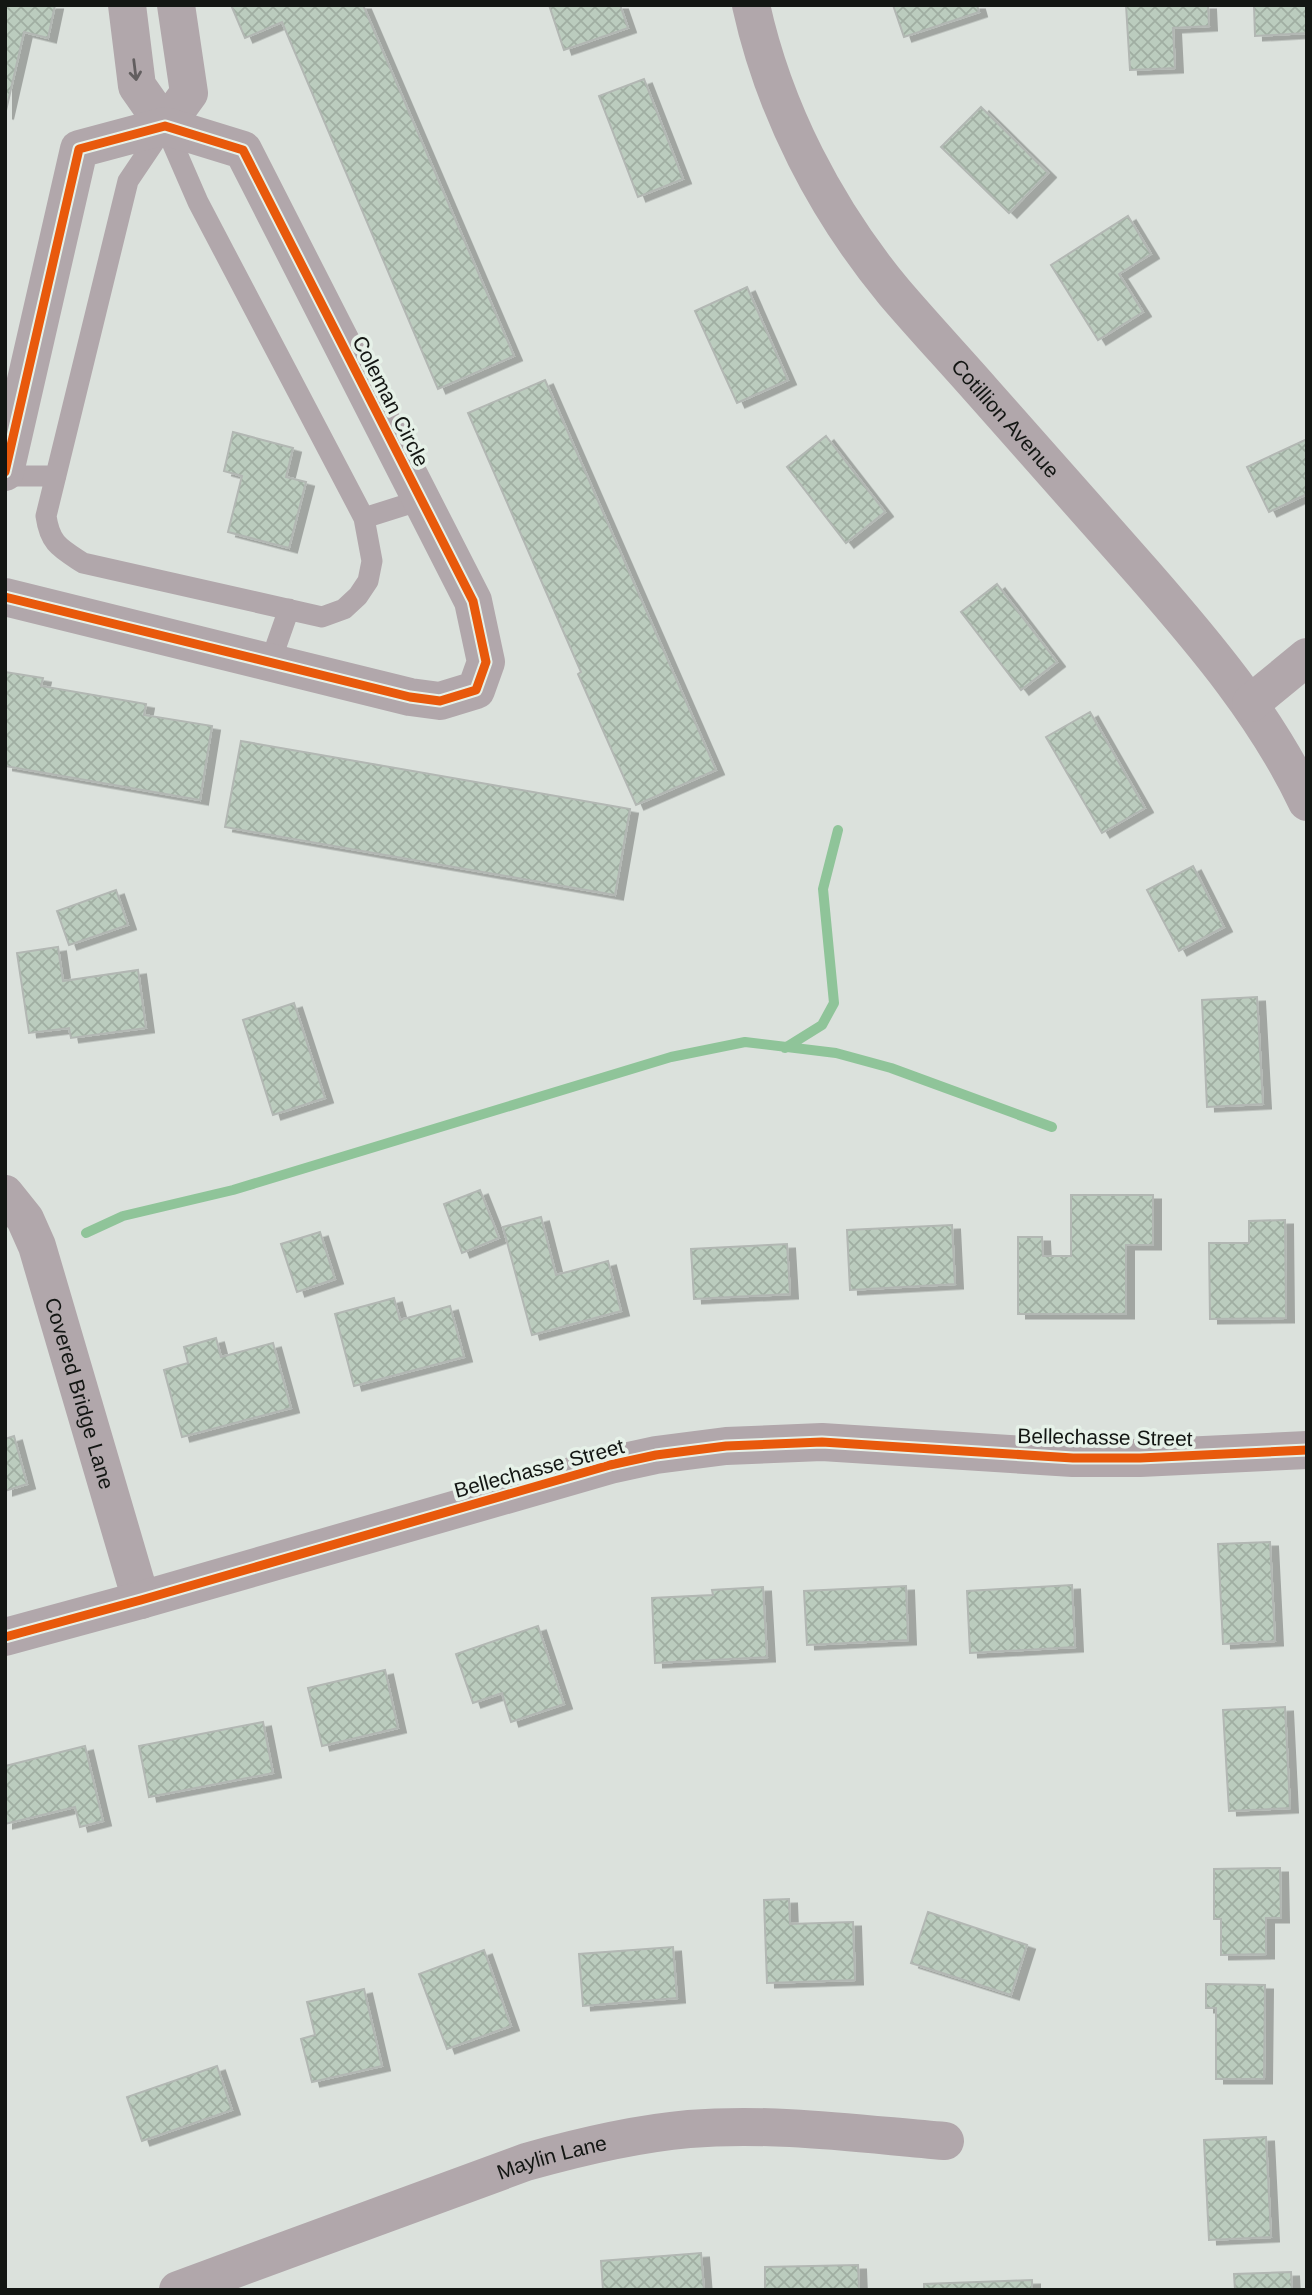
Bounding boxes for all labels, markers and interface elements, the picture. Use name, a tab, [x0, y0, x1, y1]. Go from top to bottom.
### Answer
one-way arrow	[129, 58, 142, 81]
street label: Coleman Circle	[348, 332, 434, 470]
street label: Cotillion Avenue	[947, 354, 1064, 482]
street label: Covered Bridge Lane	[41, 1295, 119, 1492]
street label: Bellechasse Street	[1017, 1424, 1193, 1450]
street label: Bellechasse Street	[451, 1434, 627, 1502]
street label: Maylin Lane	[493, 2131, 609, 2183]

